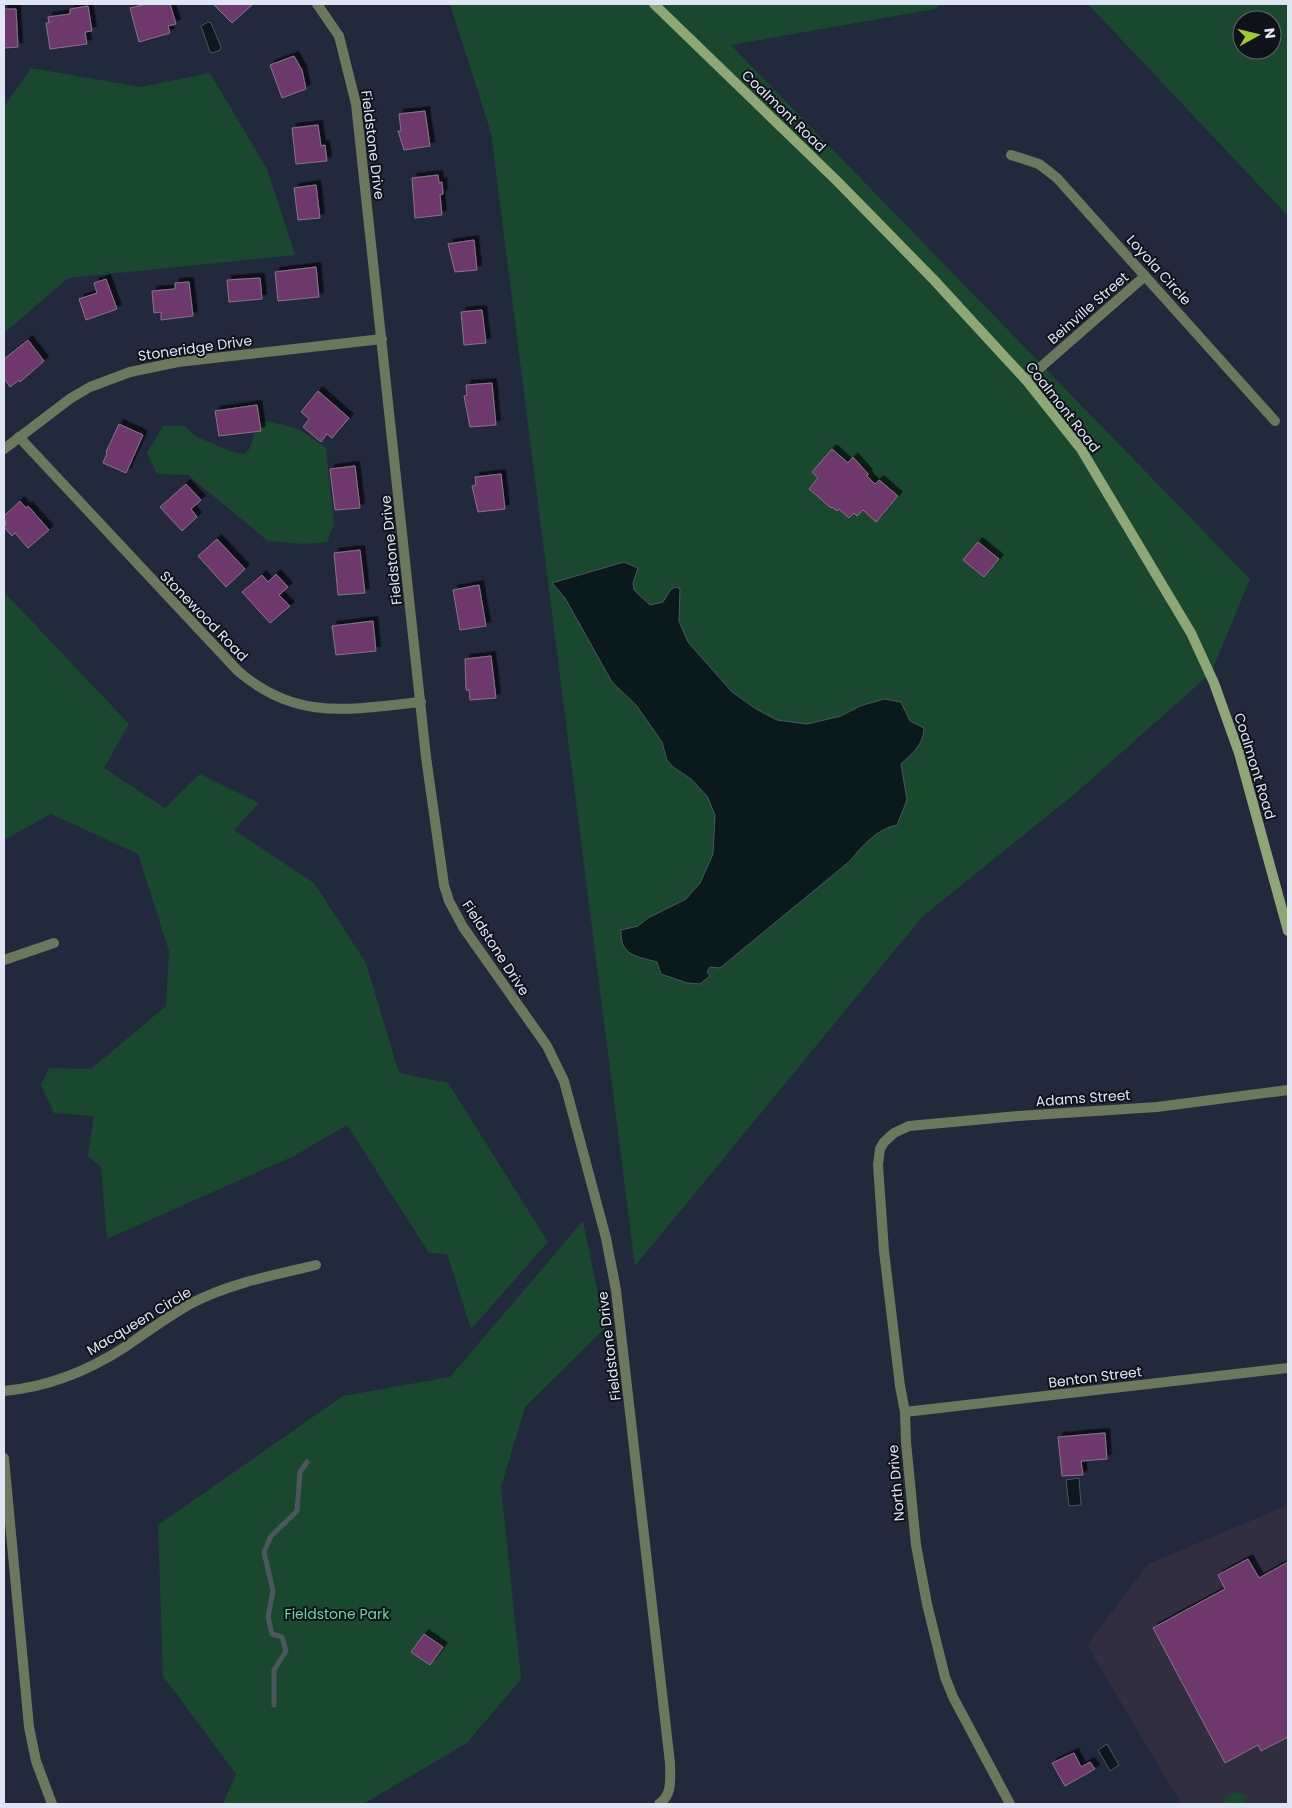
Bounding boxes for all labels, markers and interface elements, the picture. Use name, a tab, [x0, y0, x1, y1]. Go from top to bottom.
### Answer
north arrow	[1232, 10, 1282, 60]
text: N	[1259, 27, 1281, 40]
street label: Coalmont Road	[737, 66, 831, 156]
street label: Fieldstone Drive	[356, 89, 390, 201]
street label: Loyola Circle	[1122, 230, 1196, 310]
street label: Beinville Street	[1043, 267, 1133, 349]
street label: Stoneridge Drive	[137, 330, 254, 366]
street label: Coalmont Road	[1021, 357, 1105, 457]
street label: Fieldstone Drive	[375, 494, 407, 606]
street label: Stonewood Road	[156, 566, 252, 666]
street label: Coalmont Road	[1229, 710, 1281, 822]
street label: Fieldstone Drive	[458, 896, 534, 1000]
street label: Adams Street	[1035, 1085, 1131, 1111]
street label: Macqueen Circle	[83, 1282, 195, 1360]
street label: Fieldstone Drive	[592, 1290, 626, 1402]
street label: Benton Street	[1047, 1361, 1143, 1393]
street label: North Drive	[883, 1444, 909, 1522]
park label: Fieldstone Park	[285, 1604, 390, 1624]

